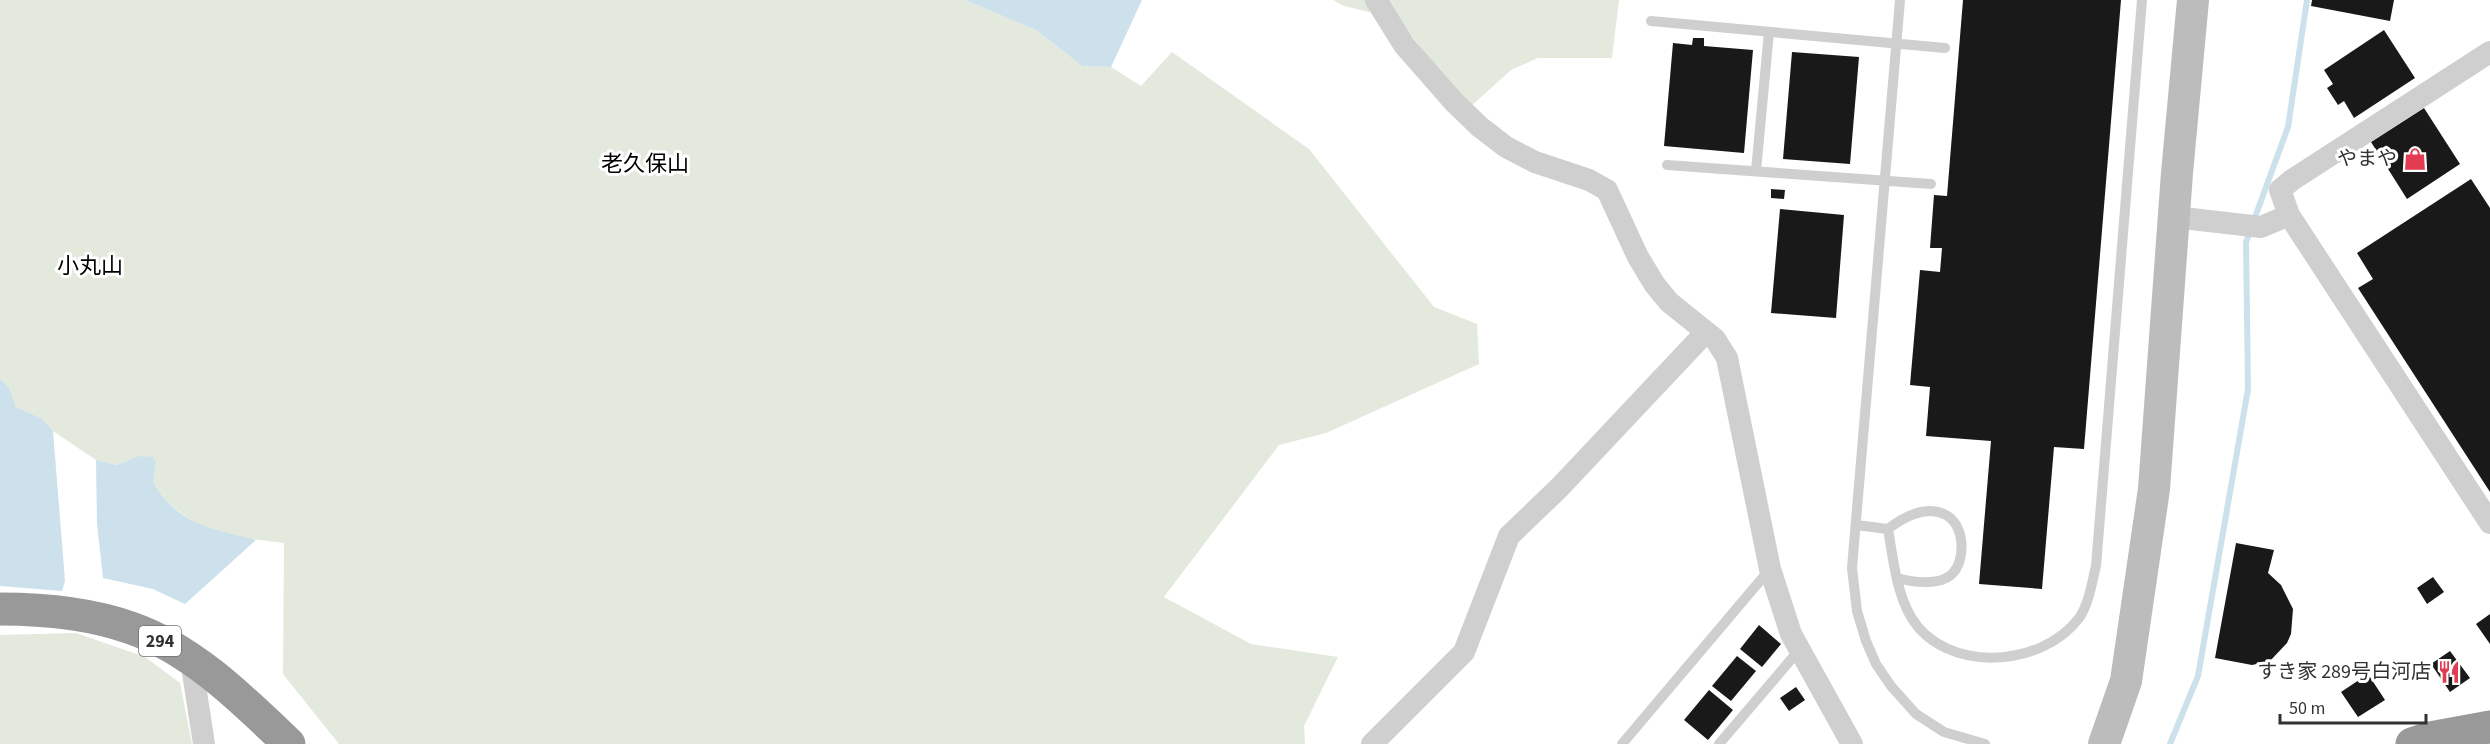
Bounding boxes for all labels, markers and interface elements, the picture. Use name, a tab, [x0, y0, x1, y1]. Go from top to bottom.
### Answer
place label: やまや	[2337, 145, 2397, 173]
shop icon: やまや	[2402, 146, 2428, 172]
district label: 老久保山	[601, 148, 689, 180]
district label: 小丸山	[57, 250, 123, 282]
road number: 294	[139, 626, 181, 656]
place label: すき家 289号白河店	[2257, 658, 2431, 686]
restaurant icon: すき家 289号白河店	[2436, 659, 2462, 685]
scale bar	[2280, 687, 2426, 725]
text: 50 m	[2289, 696, 2325, 721]

